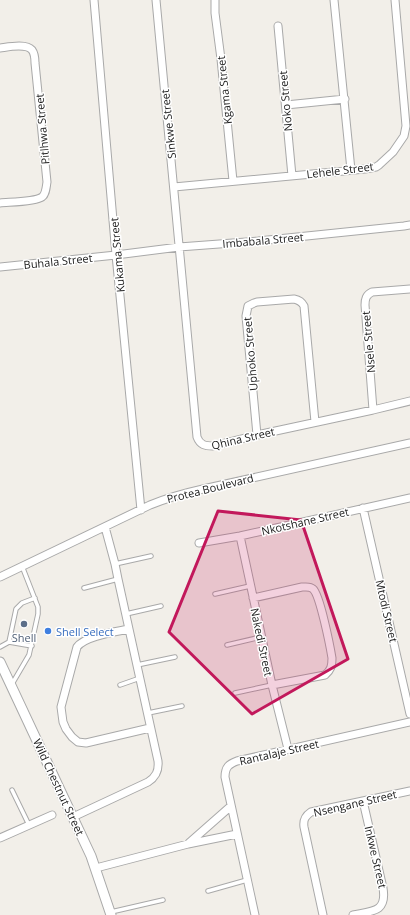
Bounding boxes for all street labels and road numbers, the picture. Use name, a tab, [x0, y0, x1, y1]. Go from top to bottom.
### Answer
street label: Kgama Street	[213, 55, 235, 125]
street label: Noko Street	[275, 70, 295, 132]
street label: Sinkwe Street	[157, 89, 179, 159]
street label: Pitlhwa Street	[31, 93, 53, 165]
street label: Lehele Street	[306, 158, 374, 182]
street label: Kukama Street	[106, 217, 128, 293]
street label: Imbabala Street	[222, 229, 304, 251]
street label: Buhala Street	[23, 250, 93, 272]
street label: Nsele Street	[358, 310, 378, 374]
street label: Uphoko Street	[239, 316, 261, 392]
street label: Qhina Street	[210, 423, 276, 453]
street label: Protea Boulevard	[165, 470, 255, 506]
street label: Nkotshane Street	[260, 504, 350, 538]
street label: Mtodi Street	[373, 578, 401, 644]
street label: Nakedi Street	[247, 606, 277, 678]
street label: Wild Chestnut Street	[30, 736, 88, 838]
street label: Rantalaje Street	[238, 736, 320, 768]
street label: Nsengane Street	[312, 786, 398, 820]
street label: Inkwe Street	[362, 824, 391, 890]

